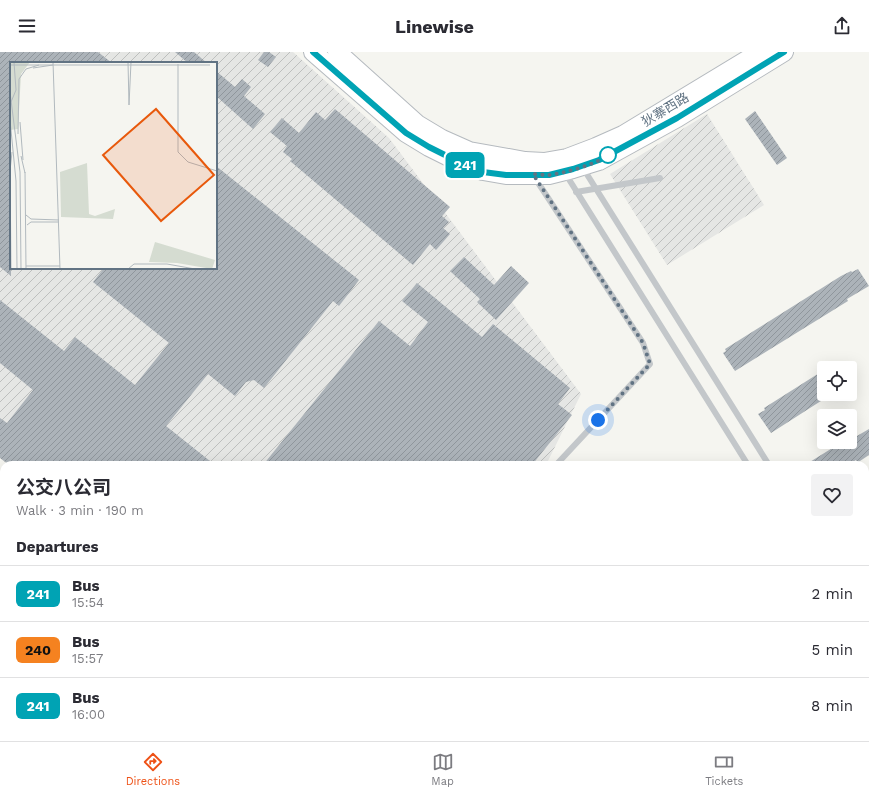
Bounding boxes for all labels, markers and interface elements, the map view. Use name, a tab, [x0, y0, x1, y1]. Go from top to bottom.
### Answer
icon: menu	[16, 15, 38, 37]
icon: share	[831, 15, 853, 37]
text: Linewise	[395, 16, 474, 37]
inset map	[10, 62, 217, 269]
street label: 狄寨西路	[639, 90, 691, 129]
unlabelled marker	[599, 146, 617, 164]
line badge: 241	[442, 152, 488, 178]
text: 241	[454, 157, 476, 173]
map controls	[817, 361, 857, 449]
button: locate	[817, 361, 857, 401]
button: layers	[817, 409, 857, 449]
your location	[588, 410, 608, 430]
button: heart	[811, 474, 853, 516]
text: 公交八公司	[16, 476, 111, 499]
text: Walk · 3 min · 190 m	[16, 503, 144, 518]
text: Departures	[16, 538, 99, 556]
text: Bus	[72, 577, 100, 595]
text: 2 min	[812, 585, 853, 603]
text: 241	[27, 586, 49, 602]
text: 15:54	[72, 595, 104, 610]
text: Bus	[72, 633, 100, 651]
text: 5 min	[812, 641, 853, 659]
text: 240	[25, 642, 51, 658]
text: 15:57	[72, 651, 103, 666]
text: Bus	[72, 689, 100, 707]
text: 8 min	[811, 697, 853, 715]
text: 241	[27, 698, 49, 714]
text: 16:00	[72, 707, 105, 722]
tab: Directions	[126, 751, 180, 788]
tab: Map	[431, 751, 454, 788]
tab: Tickets	[705, 751, 743, 788]

